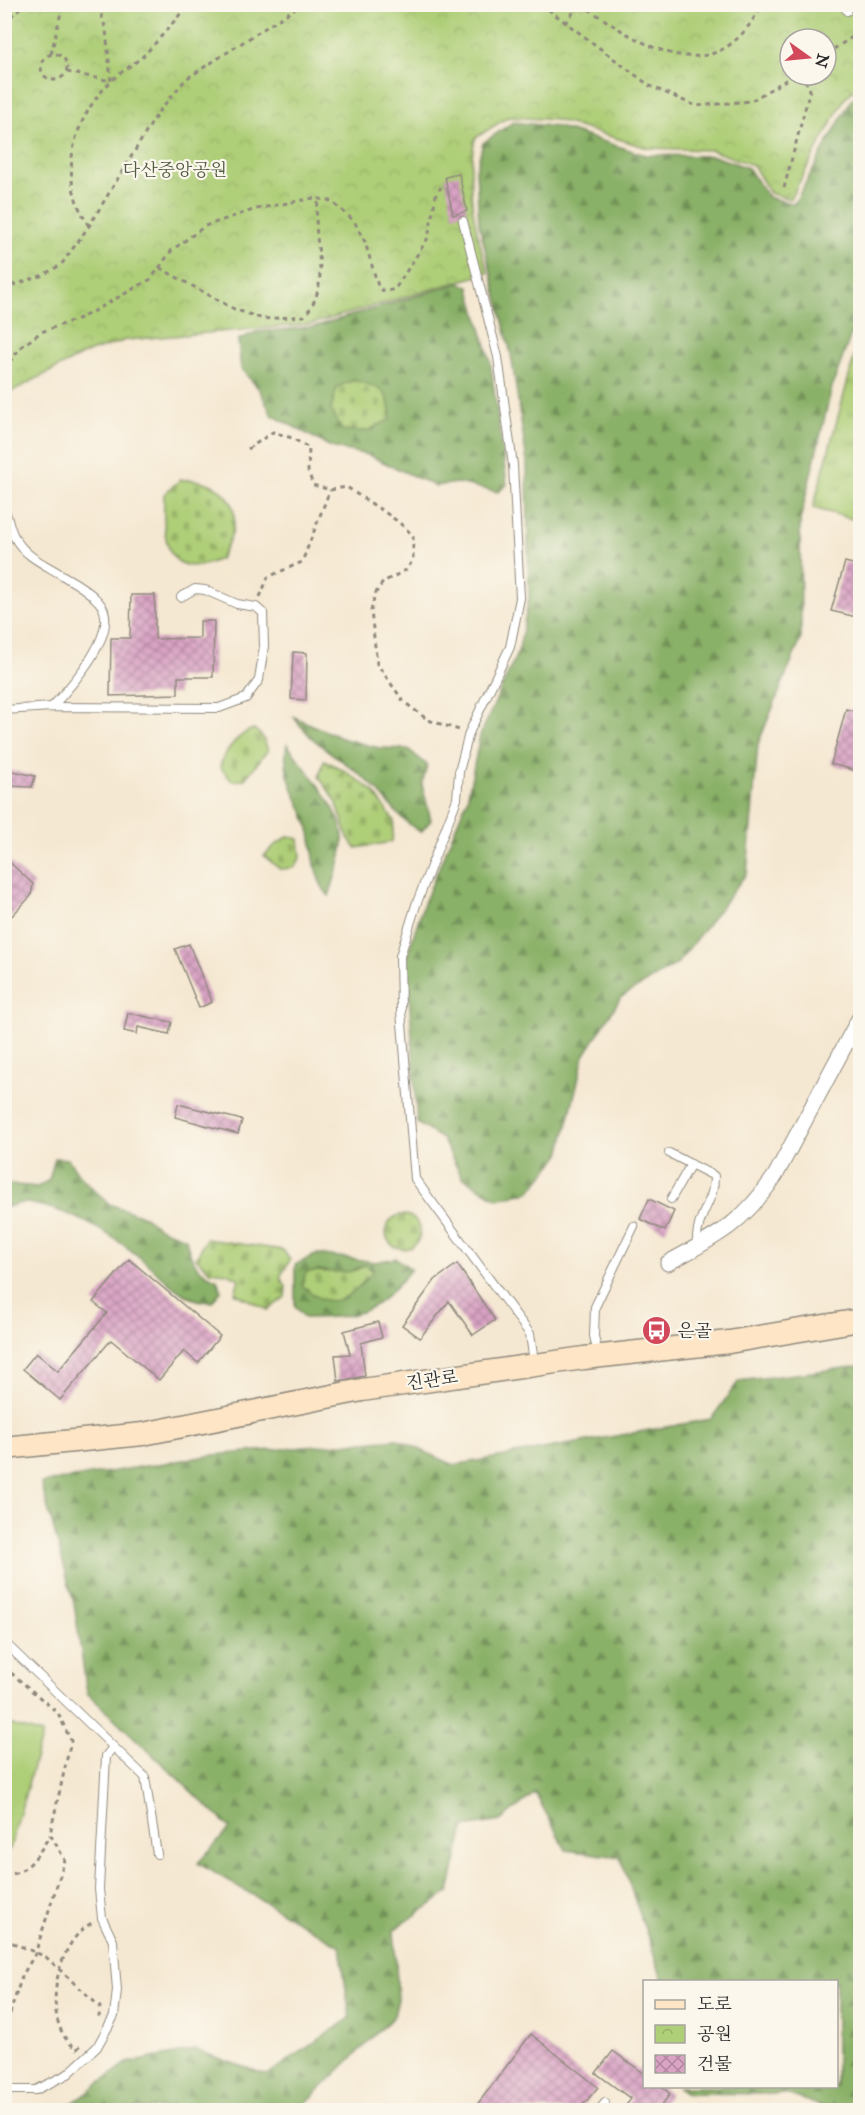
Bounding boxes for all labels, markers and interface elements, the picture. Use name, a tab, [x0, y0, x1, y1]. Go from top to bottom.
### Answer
north arrow	[778, 27, 838, 87]
text: N	[811, 52, 833, 70]
park label: 다산중앙공원	[123, 159, 227, 181]
bus stop icon: 은골	[640, 1315, 672, 1347]
place label: 은골	[677, 1320, 712, 1342]
street label: 진관로	[405, 1365, 459, 1395]
legend	[643, 1980, 838, 2088]
text: 도로	[697, 1993, 732, 2015]
text: 공원	[697, 2023, 732, 2045]
text: 건물	[697, 2053, 732, 2075]

